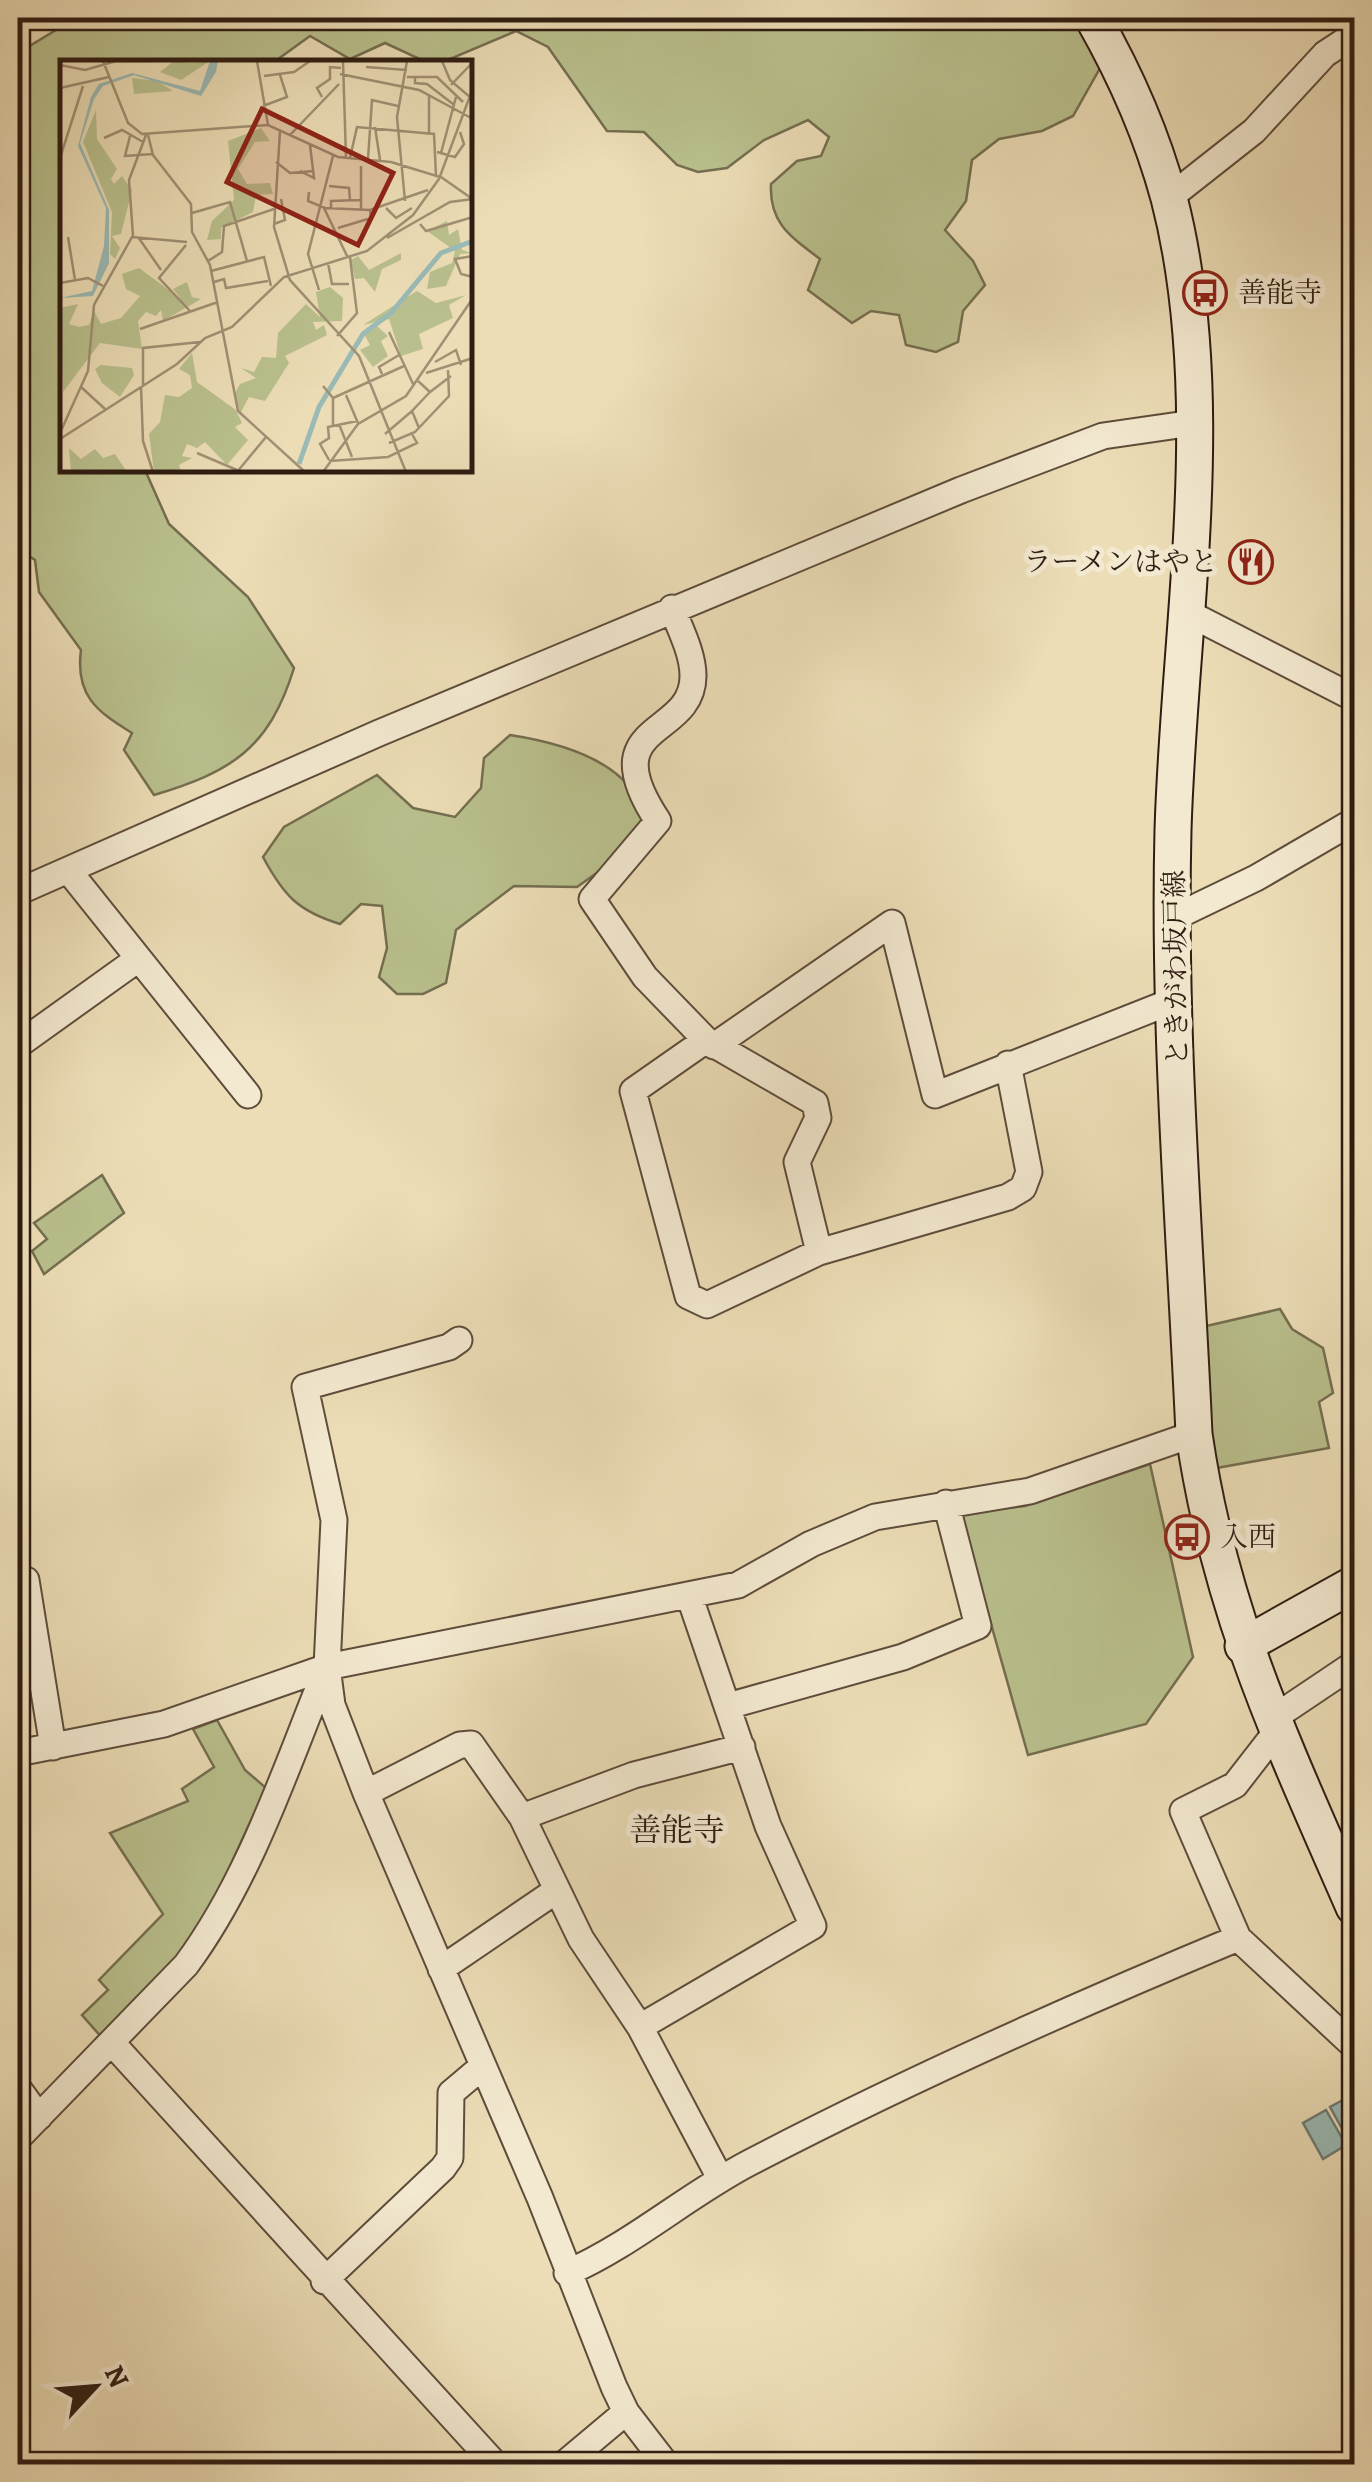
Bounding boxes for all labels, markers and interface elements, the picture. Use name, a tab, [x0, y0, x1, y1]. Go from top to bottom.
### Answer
inset map	[60, 60, 472, 472]
bus stop icon: 善能寺	[1182, 270, 1228, 316]
place label: 善能寺	[1238, 274, 1322, 312]
restaurant icon: ラーメンはやと	[1228, 539, 1274, 585]
place label: ラーメンはやと	[1023, 543, 1218, 581]
street label: ときがわ坂戸線	[1155, 870, 1197, 1066]
bus stop icon: 入西	[1164, 1514, 1210, 1560]
place label: 入西	[1220, 1518, 1276, 1556]
district label: 善能寺	[629, 1808, 725, 1852]
north arrow	[45, 2337, 145, 2437]
text: N	[95, 2359, 138, 2394]

